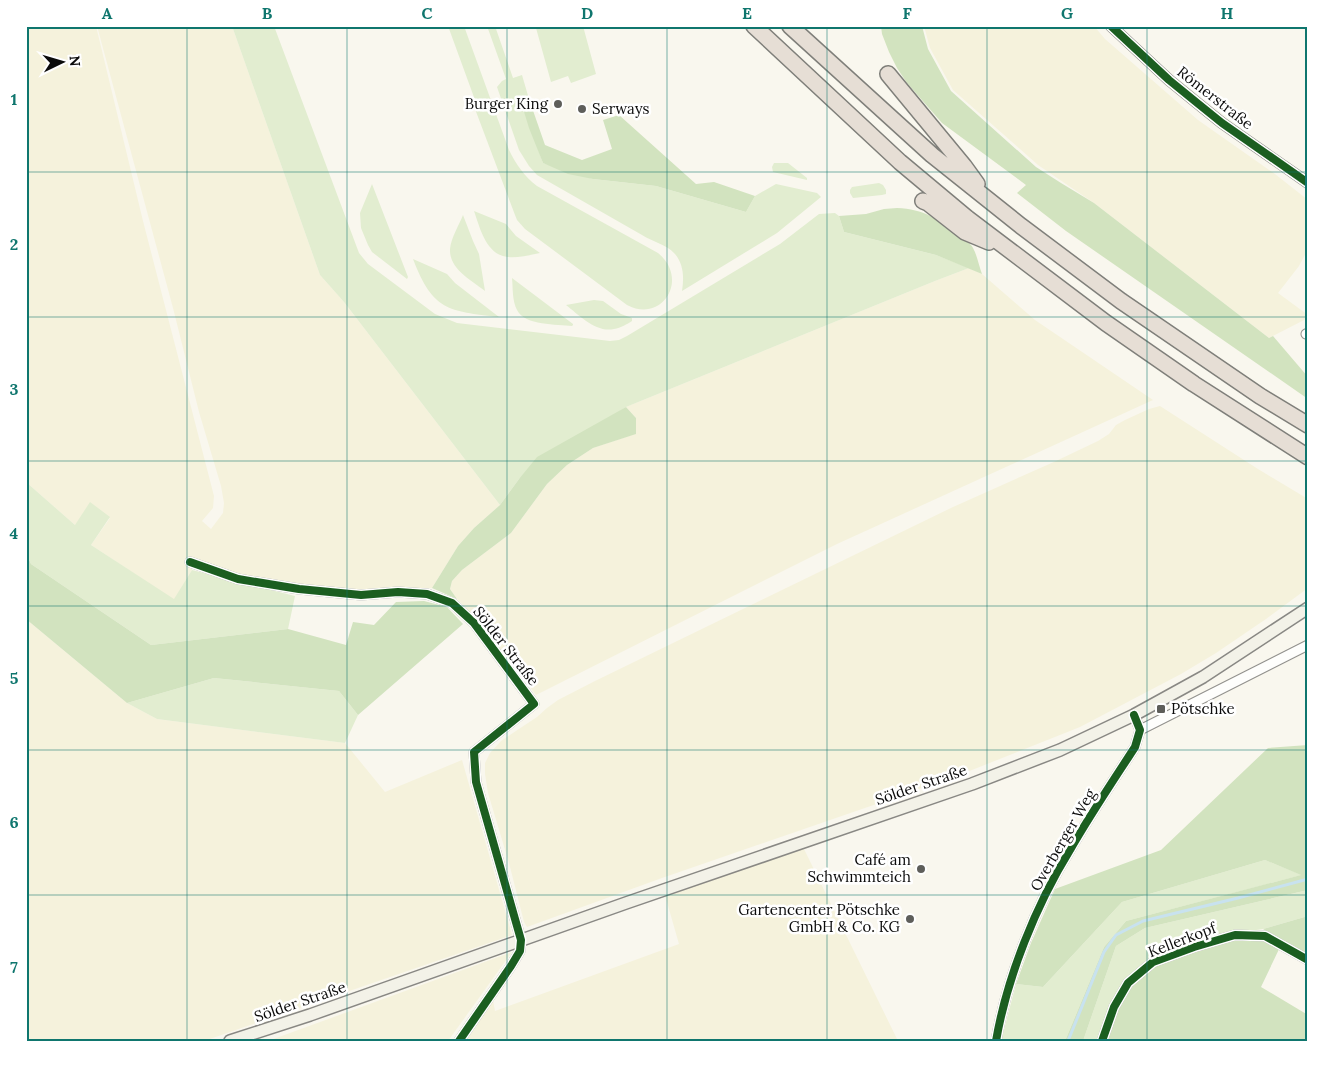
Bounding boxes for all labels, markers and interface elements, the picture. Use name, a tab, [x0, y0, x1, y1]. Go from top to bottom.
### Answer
text: A	[102, 3, 113, 23]
text: B	[262, 3, 273, 23]
text: C	[421, 3, 433, 23]
text: D	[581, 3, 593, 23]
text: E	[742, 3, 752, 23]
text: F	[902, 3, 912, 23]
text: G	[1061, 3, 1073, 23]
text: H	[1221, 3, 1234, 23]
north arrow	[38, 38, 88, 88]
text: N	[66, 55, 84, 67]
street label: Römerstraße	[1173, 62, 1257, 133]
text: 1	[11, 89, 17, 109]
place label: Burger King	[465, 94, 549, 113]
marker: Burger King	[552, 98, 564, 110]
place label: Serways	[592, 99, 650, 118]
marker: Serways	[576, 103, 588, 115]
text: 2	[10, 234, 18, 254]
text: 3	[10, 379, 19, 399]
text: 4	[10, 523, 19, 543]
street label: Sölder Straße	[469, 602, 543, 689]
text: 5	[10, 668, 19, 688]
place label: Pötschke	[1171, 699, 1235, 718]
marker: Pötschke	[1155, 703, 1167, 715]
street label: Sölder Straße	[873, 760, 969, 809]
street label: Overberger Weg	[1026, 785, 1100, 894]
text: 6	[9, 812, 19, 832]
place label: Café am Schwimmteich	[808, 850, 911, 886]
marker: Café am Schwimmteich	[915, 863, 927, 875]
place label: Gartencenter Pötschke GmbH & Co. KG	[738, 900, 901, 936]
marker: Gartencenter Pötschke GmbH & Co. KG	[904, 913, 916, 925]
street label: Kellerkopf	[1145, 918, 1219, 961]
text: 7	[10, 957, 18, 977]
street label: Sölder Straße	[252, 977, 348, 1026]

